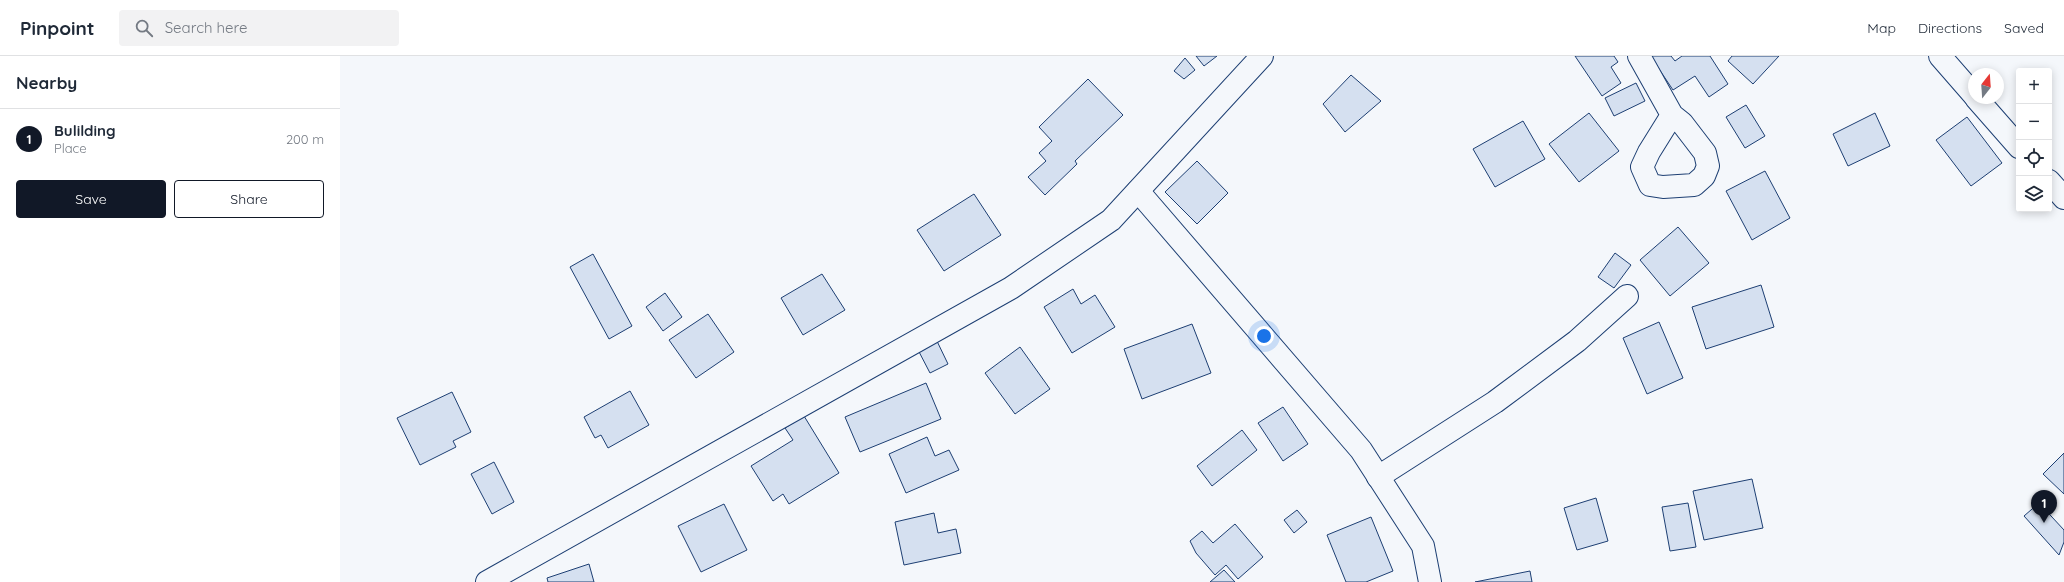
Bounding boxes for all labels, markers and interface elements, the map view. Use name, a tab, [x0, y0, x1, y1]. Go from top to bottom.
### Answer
search box	[119, 10, 399, 46]
text: Pinpoint	[20, 16, 95, 40]
icon: search	[133, 17, 155, 39]
text: Search here	[165, 18, 247, 37]
text: Map	[1867, 19, 1896, 37]
text: Directions	[1918, 19, 1982, 37]
text: Saved	[2004, 19, 2044, 37]
north arrow	[1968, 68, 2004, 104]
map controls	[2016, 68, 2052, 212]
button: +	[2016, 68, 2052, 104]
text: Nearby	[16, 72, 77, 93]
button: −	[2016, 104, 2052, 140]
text: Bulilding	[54, 121, 116, 140]
text: 1	[26, 131, 32, 147]
text: 200 m	[286, 131, 324, 147]
text: Place	[54, 140, 87, 156]
button: locate	[2016, 140, 2052, 176]
button: layers	[2016, 176, 2052, 212]
button: Save	[16, 180, 166, 218]
button: Share	[174, 180, 324, 218]
your location	[1254, 326, 1274, 346]
pin: 1	[2031, 490, 2057, 523]

